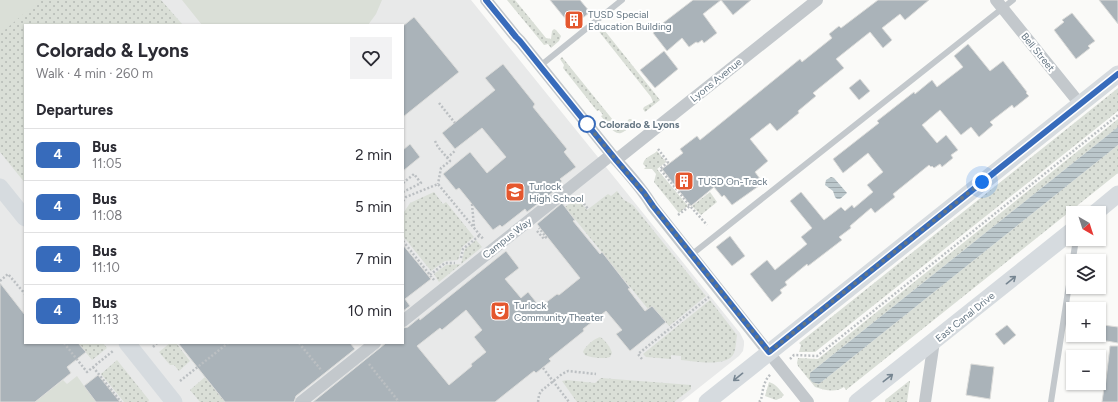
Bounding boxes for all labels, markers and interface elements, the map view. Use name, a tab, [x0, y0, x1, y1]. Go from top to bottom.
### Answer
place label: TUSD Special Education Building	[588, 8, 672, 33]
building icon: TUSD Special Education Building	[563, 9, 585, 31]
street label: Bell Street	[1018, 30, 1058, 74]
button: heart	[350, 37, 392, 79]
text: Colorado & Lyons	[36, 39, 189, 62]
street label: Lyons Avenue	[688, 55, 745, 105]
text: Walk · 4 min · 260 m	[36, 66, 153, 81]
text: Departures	[36, 101, 113, 119]
marker: Colorado & Lyons	[578, 115, 596, 133]
place label: Colorado & Lyons	[599, 118, 680, 131]
text: Bus	[92, 138, 117, 156]
text: 4	[54, 146, 62, 163]
text: 2 min	[355, 146, 392, 164]
text: 11:05	[92, 156, 122, 171]
building icon: TUSD On-Track	[673, 170, 695, 192]
your location	[972, 172, 992, 192]
place label: TUSD On-Track	[698, 175, 768, 188]
place label: Turlock High School	[529, 180, 584, 205]
school or university icon: Turlock High School	[504, 181, 526, 203]
text: Bus	[92, 190, 117, 208]
text: 4	[54, 198, 62, 215]
text: 5 min	[355, 198, 392, 216]
north arrow	[1066, 206, 1106, 246]
map controls	[1066, 206, 1106, 390]
text: 11:08	[92, 208, 122, 223]
street label: Campus Way	[480, 214, 535, 261]
text: Bus	[92, 242, 117, 260]
text: 4	[54, 250, 62, 267]
text: 7 min	[356, 250, 392, 268]
button: layers	[1066, 254, 1106, 294]
text: 11:10	[92, 260, 120, 275]
one-way arrow	[1006, 275, 1017, 284]
street label: East Canal Drive	[933, 289, 998, 345]
text: Bus	[92, 294, 117, 312]
place label: Turlock Community Theater	[514, 299, 604, 324]
theatre icon: Turlock Community Theater	[489, 300, 511, 322]
text: 4	[54, 302, 62, 319]
text: 10 min	[348, 302, 392, 320]
button: +	[1066, 302, 1106, 342]
text: 11:13	[92, 312, 118, 327]
button: −	[1066, 350, 1106, 390]
one-way arrow	[733, 373, 744, 381]
one-way arrow	[882, 374, 893, 383]

